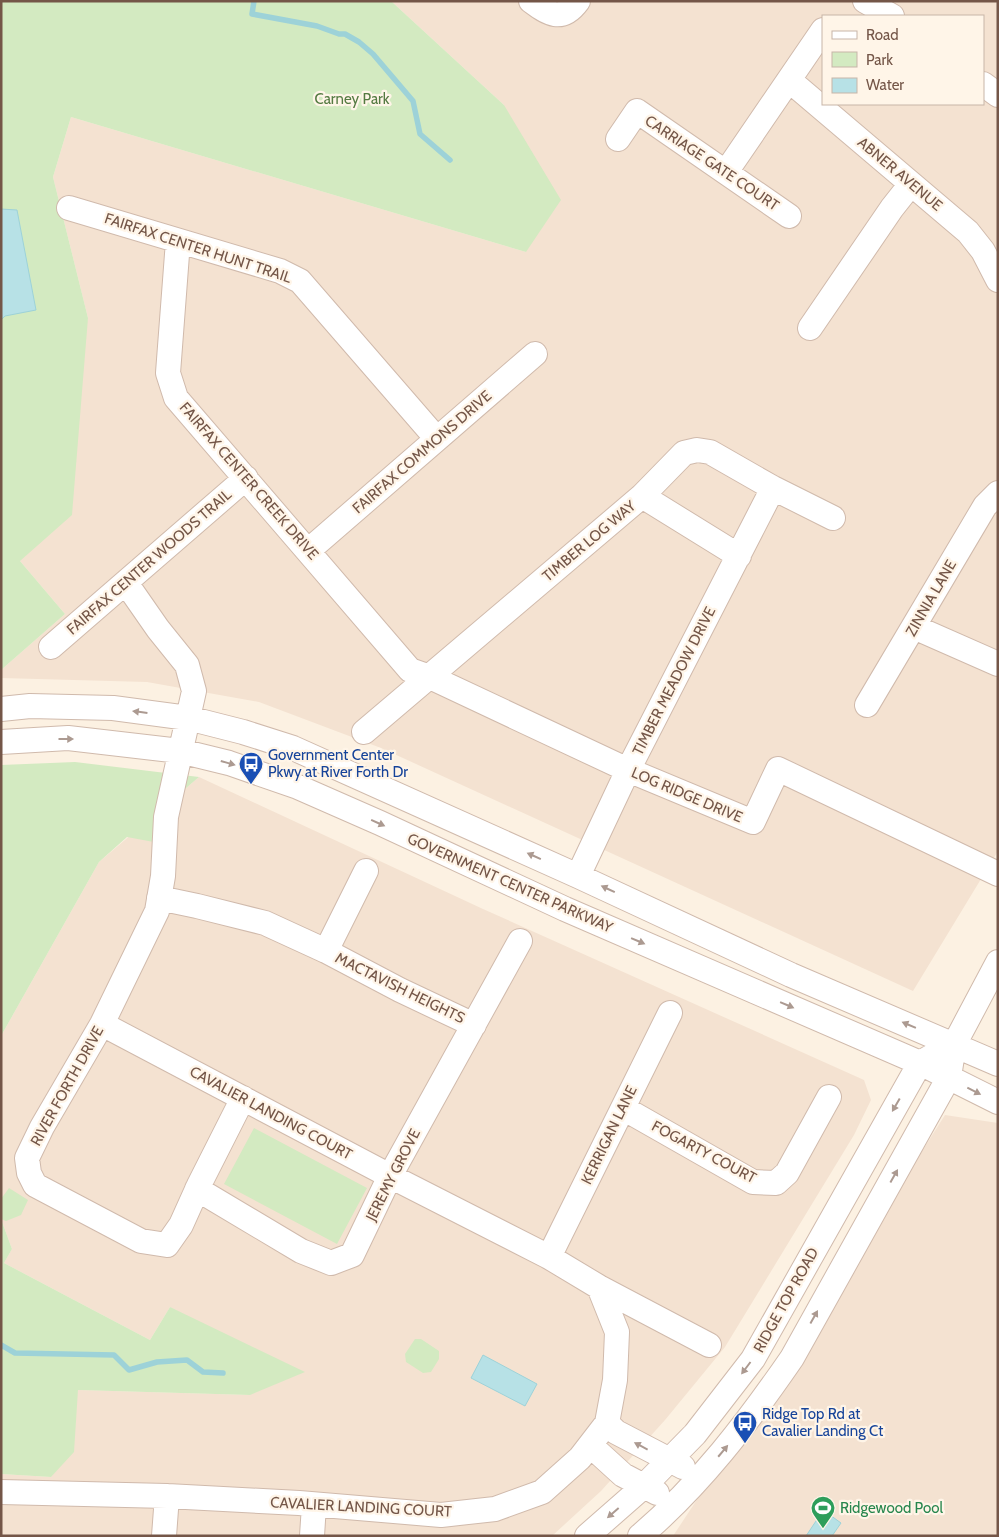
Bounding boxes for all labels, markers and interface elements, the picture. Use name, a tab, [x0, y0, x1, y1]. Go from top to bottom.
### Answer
legend	[822, 15, 984, 105]
text: Road	[866, 26, 899, 44]
text: Park	[866, 51, 893, 69]
text: Water	[866, 76, 904, 94]
park label: Carney Park	[314, 90, 390, 108]
street label: CARRIAGE GATE COURT	[642, 111, 782, 215]
street label: ABNER AVENUE	[854, 133, 946, 215]
street label: FAIRFAX CENTER HUNT TRAIL	[102, 209, 294, 287]
street label: FAIRFAX COMMONS DRIVE	[349, 387, 495, 517]
street label: FAIRFAX CENTER CREEK DRIVE	[176, 399, 322, 563]
street label: FAIRFAX CENTER WOODS TRAIL	[63, 485, 235, 638]
street label: TIMBER LOG WAY	[539, 496, 640, 585]
street label: ZINNIA LANE	[902, 557, 960, 639]
street label: TIMBER MEADOW DRIVE	[629, 604, 719, 758]
one-way arrow	[131, 708, 147, 716]
one-way arrow	[59, 735, 75, 743]
place label: Government Center Pkwy at River Forth Dr	[268, 746, 408, 781]
bus stop icon: Government Center Pkwy at River Forth Dr	[238, 751, 264, 785]
one-way arrow	[220, 759, 235, 767]
street label: LOG RIDGE DRIVE	[629, 763, 745, 827]
one-way arrow	[371, 819, 385, 827]
street label: GOVERNMENT CENTER PARKWAY	[405, 829, 616, 937]
one-way arrow	[527, 851, 541, 859]
one-way arrow	[600, 885, 615, 893]
one-way arrow	[631, 937, 645, 945]
street label: MACTAVISH HEIGHTS	[332, 949, 468, 1027]
one-way arrow	[780, 1002, 794, 1010]
one-way arrow	[902, 1021, 916, 1029]
street label: RIVER FORTH DRIVE	[27, 1023, 107, 1149]
street label: CAVALIER LANDING COURT	[187, 1062, 355, 1164]
street label: KERRIGAN LANE	[577, 1083, 641, 1187]
one-way arrow	[967, 1087, 982, 1095]
one-way arrow	[892, 1099, 901, 1112]
street label: FOGARTY COURT	[649, 1117, 759, 1187]
street label: JEREMY GROVE	[362, 1126, 424, 1225]
one-way arrow	[890, 1168, 898, 1183]
street label: RIDGE TOP ROAD	[750, 1244, 822, 1356]
one-way arrow	[810, 1311, 819, 1324]
one-way arrow	[741, 1361, 752, 1374]
place label: Ridge Top Rd at Cavalier Landing Ct	[762, 1405, 883, 1440]
bus stop icon: Ridge Top Rd at Cavalier Landing Ct	[732, 1410, 758, 1444]
one-way arrow	[634, 1442, 648, 1450]
one-way arrow	[717, 1445, 728, 1458]
street label: CAVALIER LANDING COURT	[270, 1493, 452, 1521]
sports icon: Ridgewood Pool	[810, 1495, 836, 1529]
place label: Ridgewood Pool	[840, 1499, 943, 1517]
one-way arrow	[608, 1507, 620, 1519]

